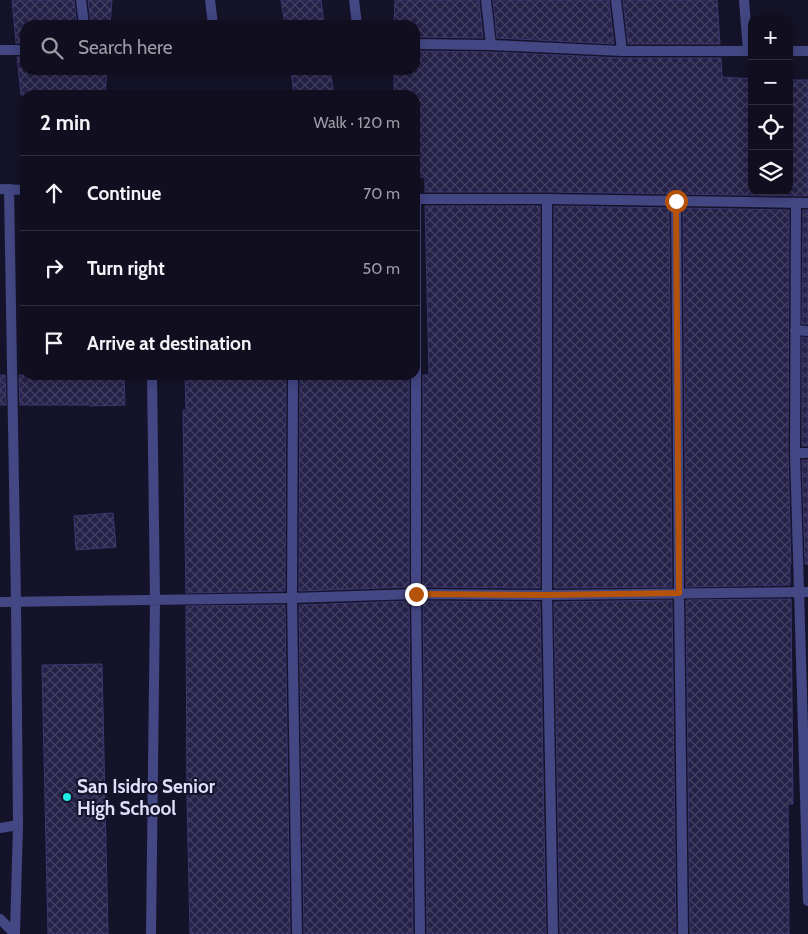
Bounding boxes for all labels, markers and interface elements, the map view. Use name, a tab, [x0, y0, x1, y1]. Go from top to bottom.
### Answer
map controls	[748, 15, 793, 195]
button: +	[748, 15, 793, 60]
search box	[20, 20, 420, 75]
icon: search	[38, 34, 66, 62]
text: Search here	[78, 36, 172, 59]
button: −	[748, 60, 793, 105]
button: locate	[748, 105, 793, 150]
text: 2 min	[40, 110, 91, 135]
text: Walk · 120 m	[313, 113, 400, 132]
button: layers	[748, 150, 793, 195]
icon: ahead	[40, 179, 68, 207]
text: Continue	[87, 182, 161, 205]
text: 70 m	[363, 184, 400, 203]
route start	[665, 190, 688, 213]
icon: right	[40, 254, 68, 282]
text: Turn right	[87, 257, 165, 280]
text: 50 m	[363, 259, 400, 278]
icon: arrive	[40, 329, 68, 357]
text: Arrive at destination	[87, 332, 251, 355]
route end	[405, 583, 428, 606]
place label: San Isidro Senior High School	[77, 775, 216, 820]
marker: San Isidro Senior High School	[61, 791, 73, 803]

